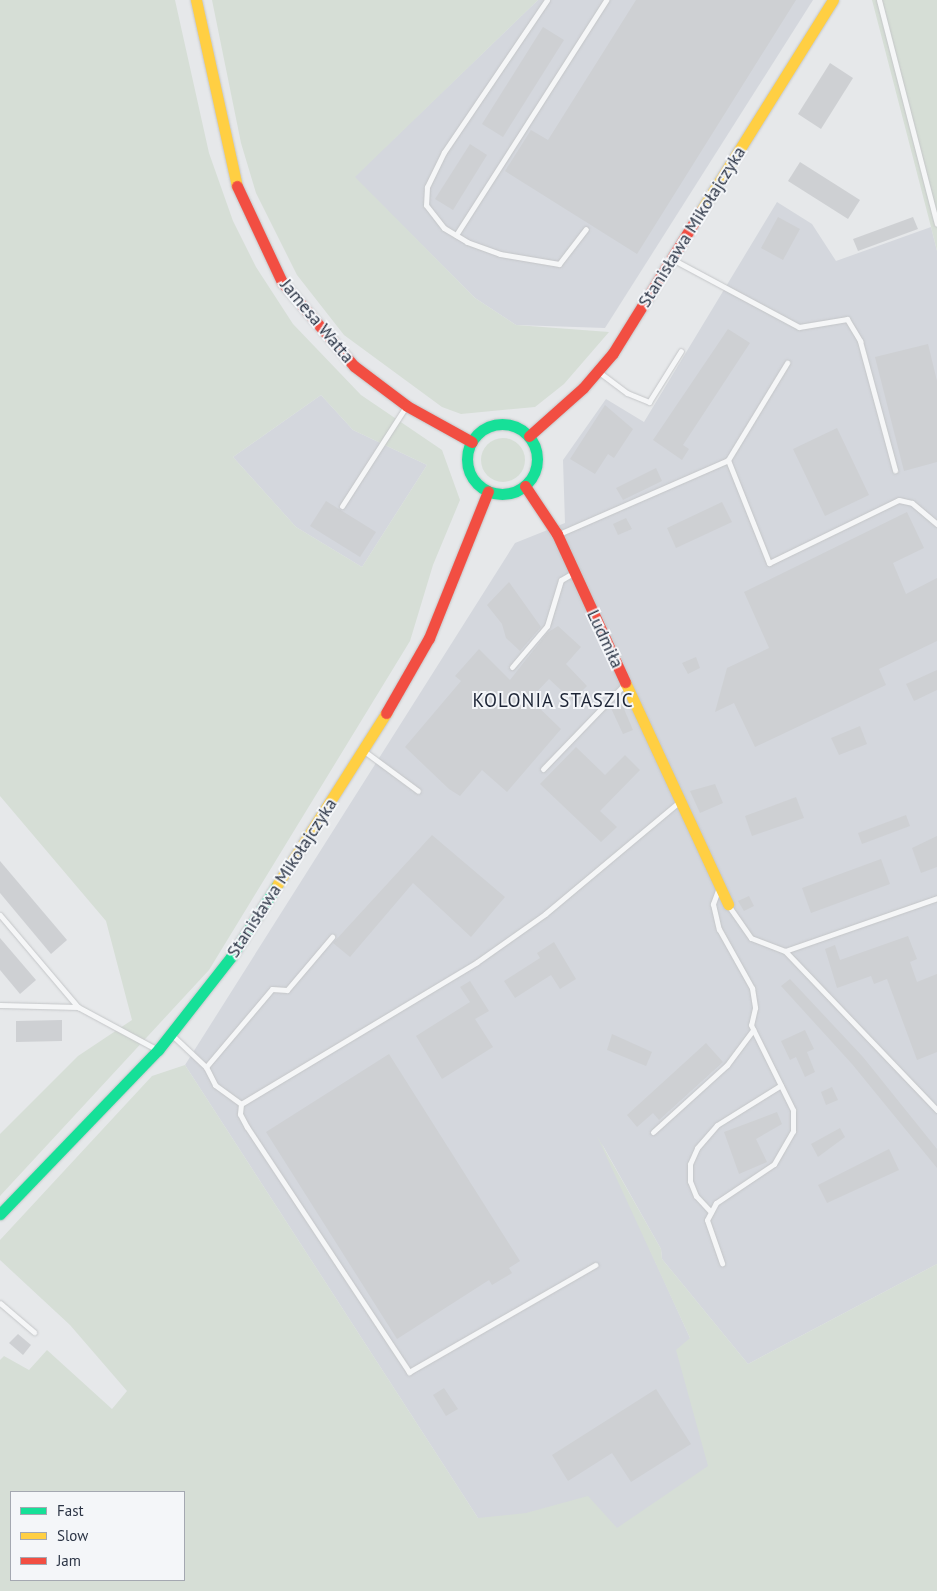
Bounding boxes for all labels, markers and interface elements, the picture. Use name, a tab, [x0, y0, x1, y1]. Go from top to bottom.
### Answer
street label: Stanisława Mikołajczyka	[634, 143, 750, 311]
street label: Jamesa Watta	[275, 274, 359, 368]
street label: Ludmiła	[582, 606, 628, 672]
district label: KOLONIA STASZIC	[470, 690, 636, 712]
street label: Stanisława Mikołajczyka	[222, 794, 342, 962]
legend	[10, 1491, 185, 1581]
text: Fast	[57, 1501, 84, 1520]
text: Slow	[57, 1526, 88, 1545]
text: Jam	[57, 1551, 81, 1570]

